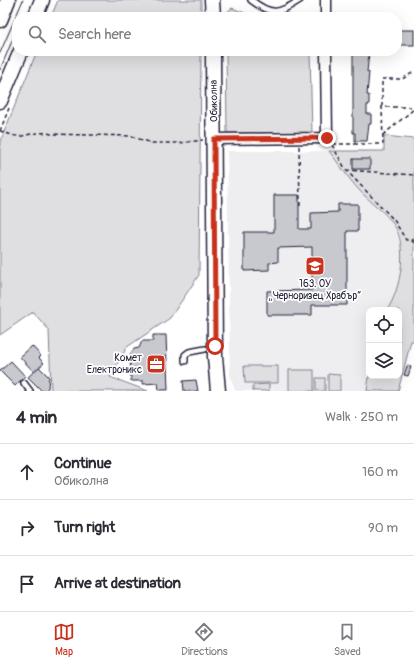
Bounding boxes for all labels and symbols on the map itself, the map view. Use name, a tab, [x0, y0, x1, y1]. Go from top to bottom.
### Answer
street label: Обиколна	[208, 80, 220, 122]
route end	[318, 129, 336, 147]
school or university icon: 163. ОУ „Черноризец Храбър“	[304, 255, 326, 277]
place label: 163. ОУ „Черноризец Храбър“	[269, 278, 361, 302]
route start	[206, 337, 224, 355]
place label: Комет Електроникс	[87, 352, 142, 376]
office icon: Комет Електроникс	[145, 353, 167, 375]

